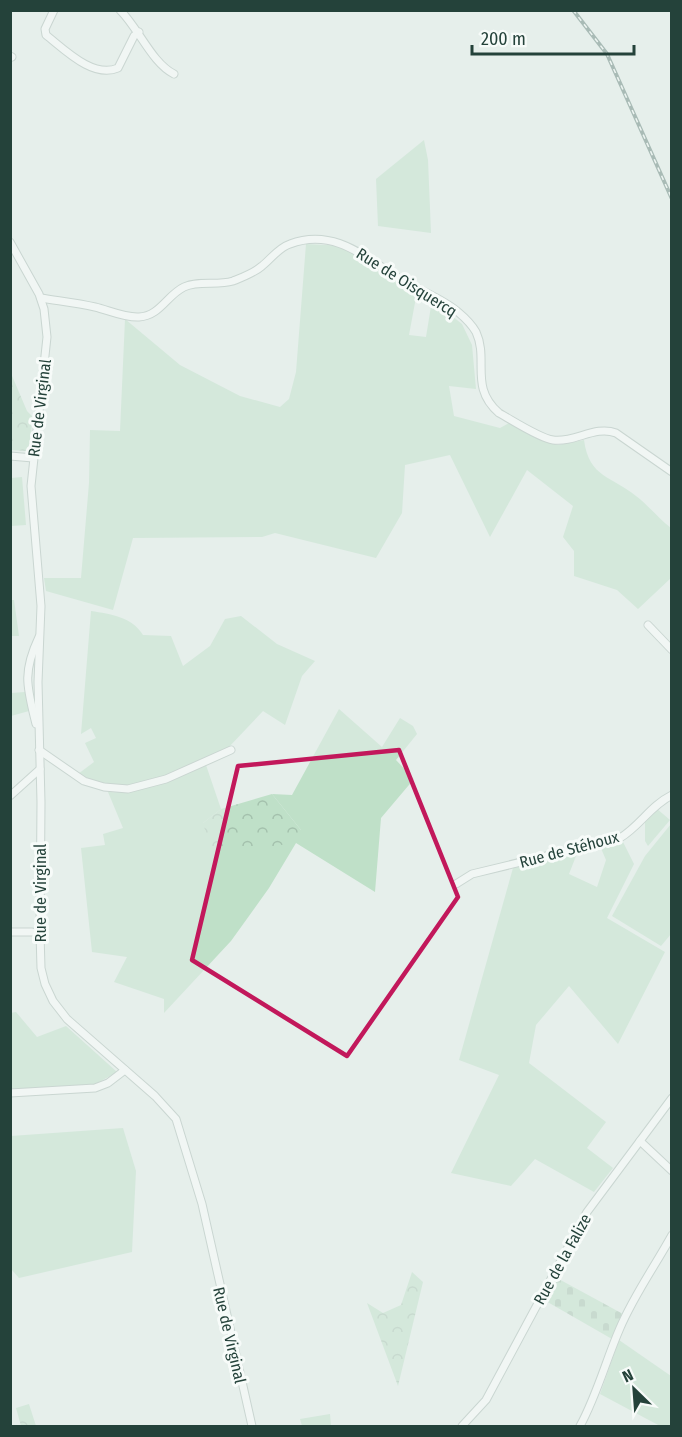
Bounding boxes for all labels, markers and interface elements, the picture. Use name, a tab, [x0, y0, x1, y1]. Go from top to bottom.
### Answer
scale bar	[472, 18, 634, 56]
text: 200 m	[481, 28, 526, 50]
street label: Rue de Oisquercq	[353, 244, 461, 321]
street label: Rue de Virginal	[24, 358, 55, 458]
street label: Rue de Stéhoux	[517, 827, 621, 872]
street label: Rue de Virginal	[31, 844, 50, 942]
street label: Rue de la Falize	[530, 1210, 595, 1308]
street label: Rue de Virginal	[209, 1285, 250, 1385]
north arrow	[604, 1359, 664, 1419]
text: N	[620, 1365, 636, 1386]

